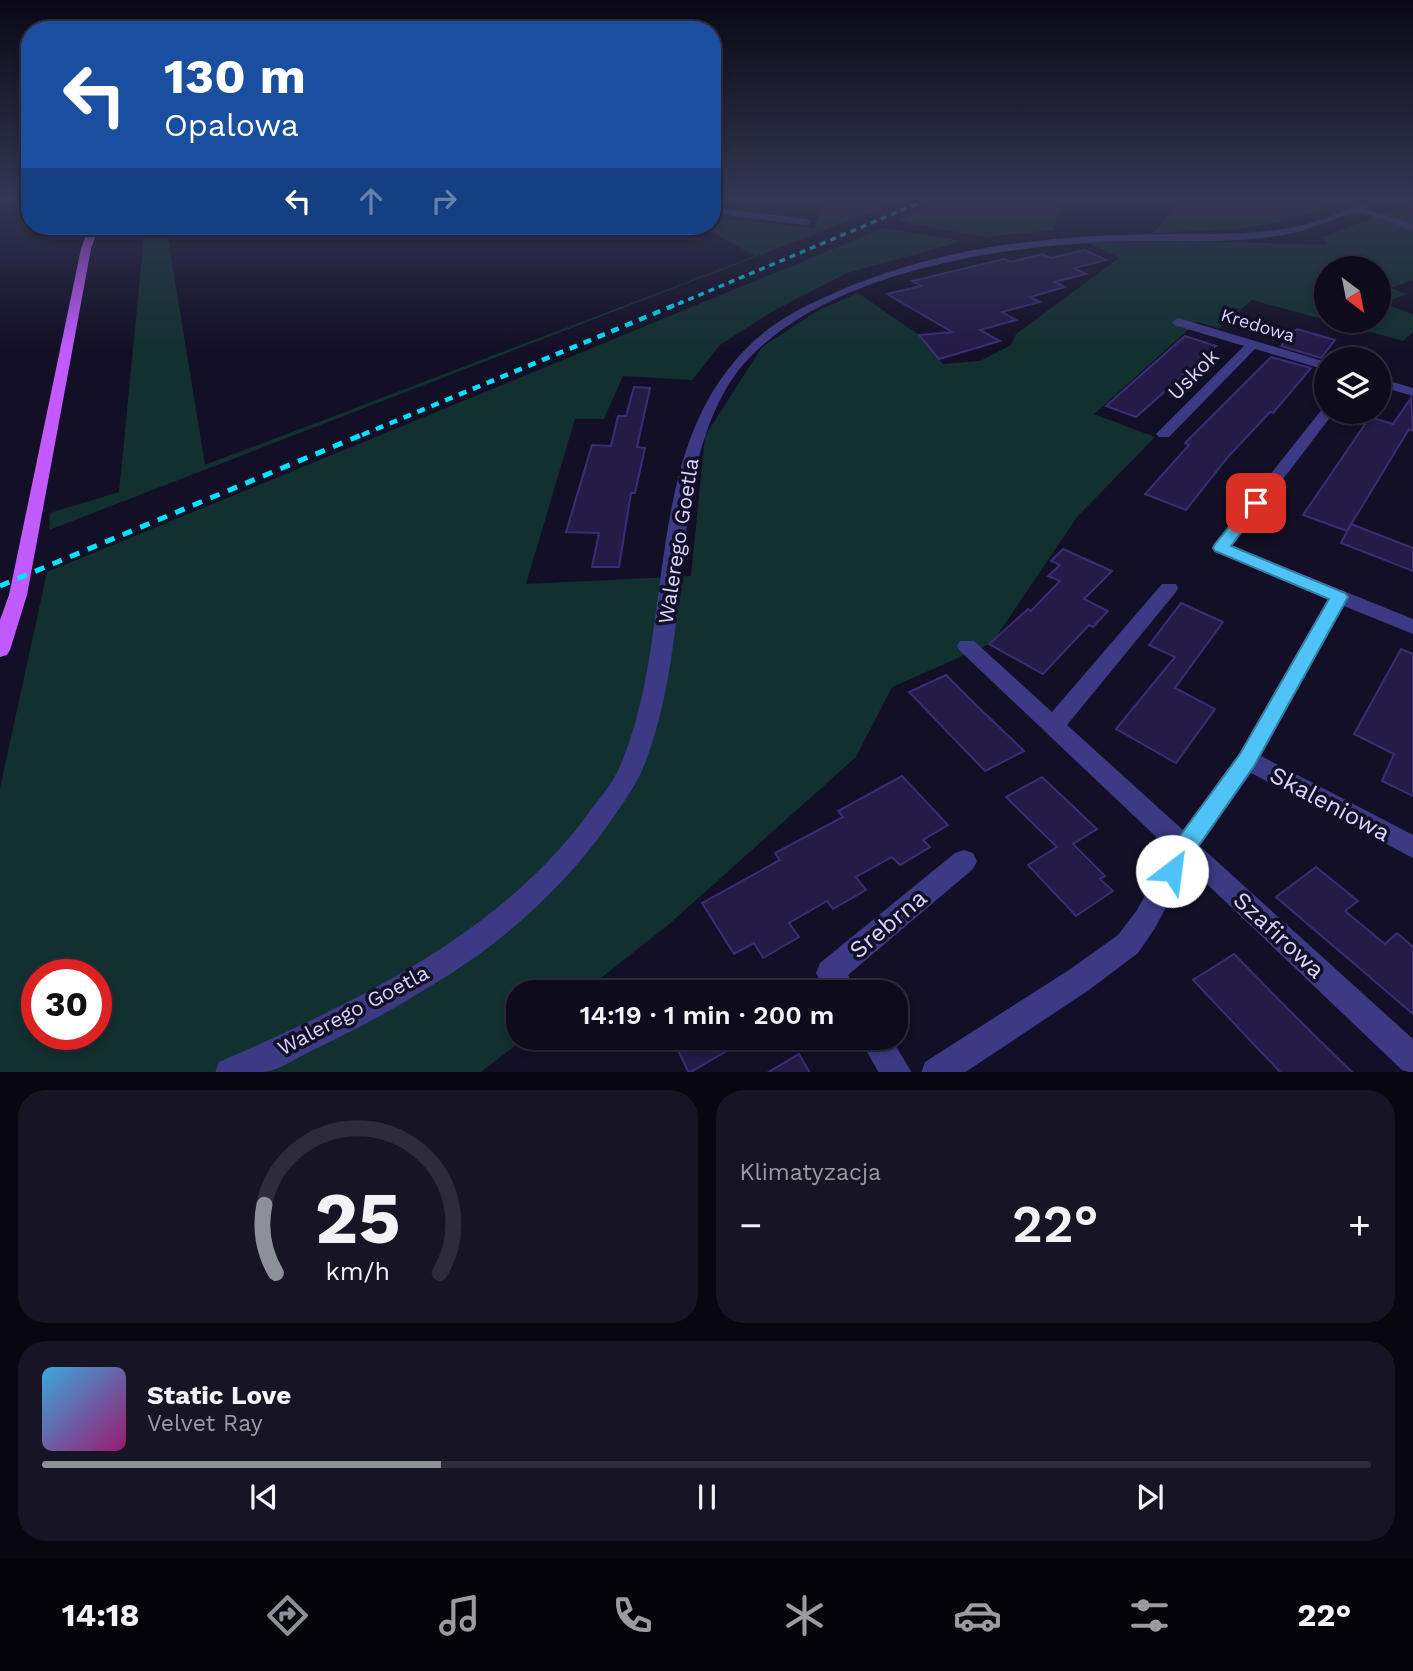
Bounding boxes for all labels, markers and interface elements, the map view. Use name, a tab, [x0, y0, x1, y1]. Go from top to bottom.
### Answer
text: 130 m	[164, 47, 306, 105]
icon: left	[49, 49, 140, 140]
text: Opalowa	[164, 106, 299, 144]
icon: left	[279, 182, 317, 220]
icon: ahead	[352, 182, 390, 220]
icon: right	[425, 182, 463, 220]
north arrow	[1314, 256, 1391, 332]
map controls	[1314, 256, 1391, 424]
street label: Kredowa	[1219, 304, 1297, 346]
street label: Uskok	[1162, 343, 1224, 405]
button: layers	[1314, 347, 1391, 424]
street label: Walerego Goetla	[653, 456, 703, 626]
pin	[1226, 473, 1286, 533]
icon: arrive	[1237, 484, 1275, 522]
street label: Skaleniowa	[1265, 761, 1395, 847]
position arrow	[1135, 834, 1209, 908]
street label: Srebrna	[844, 884, 932, 964]
street label: Szafirowa	[1228, 886, 1330, 984]
speed limit sign: 30	[21, 959, 112, 1050]
street label: Walerego Goetla	[273, 960, 433, 1060]
text: 14:19 · 1 min · 200 m	[580, 1000, 834, 1030]
text: Klimatyzacja	[740, 1159, 881, 1186]
text: 25	[315, 1175, 401, 1261]
text: 22°	[1012, 1194, 1099, 1255]
text: −	[740, 1203, 762, 1247]
text: +	[1348, 1203, 1371, 1247]
text: km/h	[326, 1256, 390, 1285]
text: Static Love	[147, 1380, 291, 1410]
text: Velvet Ray	[147, 1410, 263, 1437]
icon: previous	[245, 1478, 283, 1516]
icon: pause	[688, 1478, 726, 1516]
icon: next	[1131, 1478, 1169, 1516]
icon: directions	[263, 1591, 312, 1640]
icon: music	[435, 1591, 484, 1640]
icon: phone	[608, 1591, 657, 1640]
icon: climate	[780, 1591, 829, 1640]
icon: car	[953, 1591, 1002, 1640]
icon: filters	[1125, 1591, 1174, 1640]
text: 14:18	[62, 1596, 140, 1634]
text: 22°	[1297, 1596, 1351, 1634]

